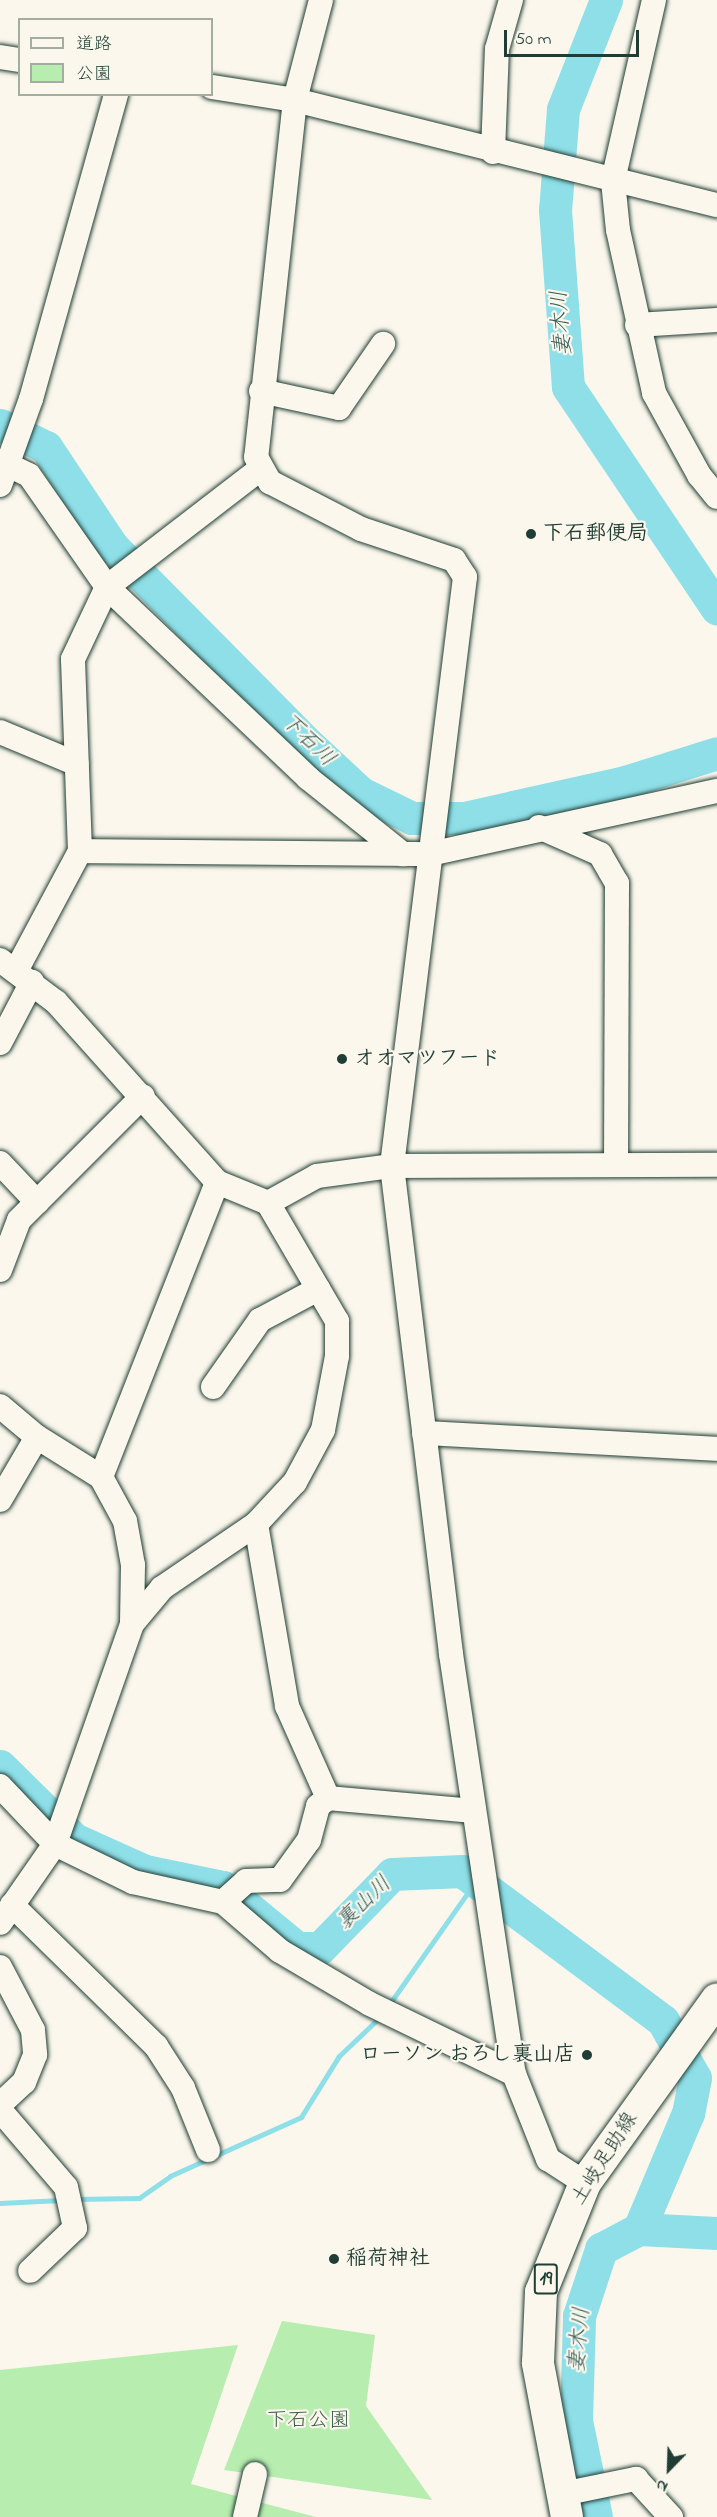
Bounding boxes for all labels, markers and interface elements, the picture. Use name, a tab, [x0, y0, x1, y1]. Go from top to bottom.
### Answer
legend	[18, 18, 213, 96]
scale bar	[507, 18, 642, 56]
text: 50 m	[515, 27, 552, 53]
text: 道路	[76, 32, 112, 58]
text: 公園	[76, 62, 112, 88]
water label: 妻木川	[548, 289, 578, 357]
place label: 下石郵便局	[543, 521, 648, 547]
marker: 下石郵便局	[524, 527, 538, 541]
water label: 下石川	[274, 709, 340, 773]
place label: オオマツフード	[354, 1046, 501, 1072]
marker: オオマツフード	[335, 1052, 349, 1066]
water label: 裏山川	[332, 1872, 398, 1936]
place label: ローソン おろし裏山店	[360, 2042, 575, 2068]
marker: ローソン おろし裏山店	[580, 2048, 594, 2062]
street label: 土岐足助線	[566, 2108, 644, 2210]
place label: 稲荷神社	[346, 2246, 430, 2272]
marker: 稲荷神社	[327, 2252, 341, 2266]
road number: 19	[532, 2262, 560, 2296]
water label: 妻木川	[565, 2306, 597, 2374]
park label: 下石公園	[266, 2408, 350, 2434]
north arrow	[639, 2439, 699, 2499]
text: N	[652, 2472, 672, 2499]

